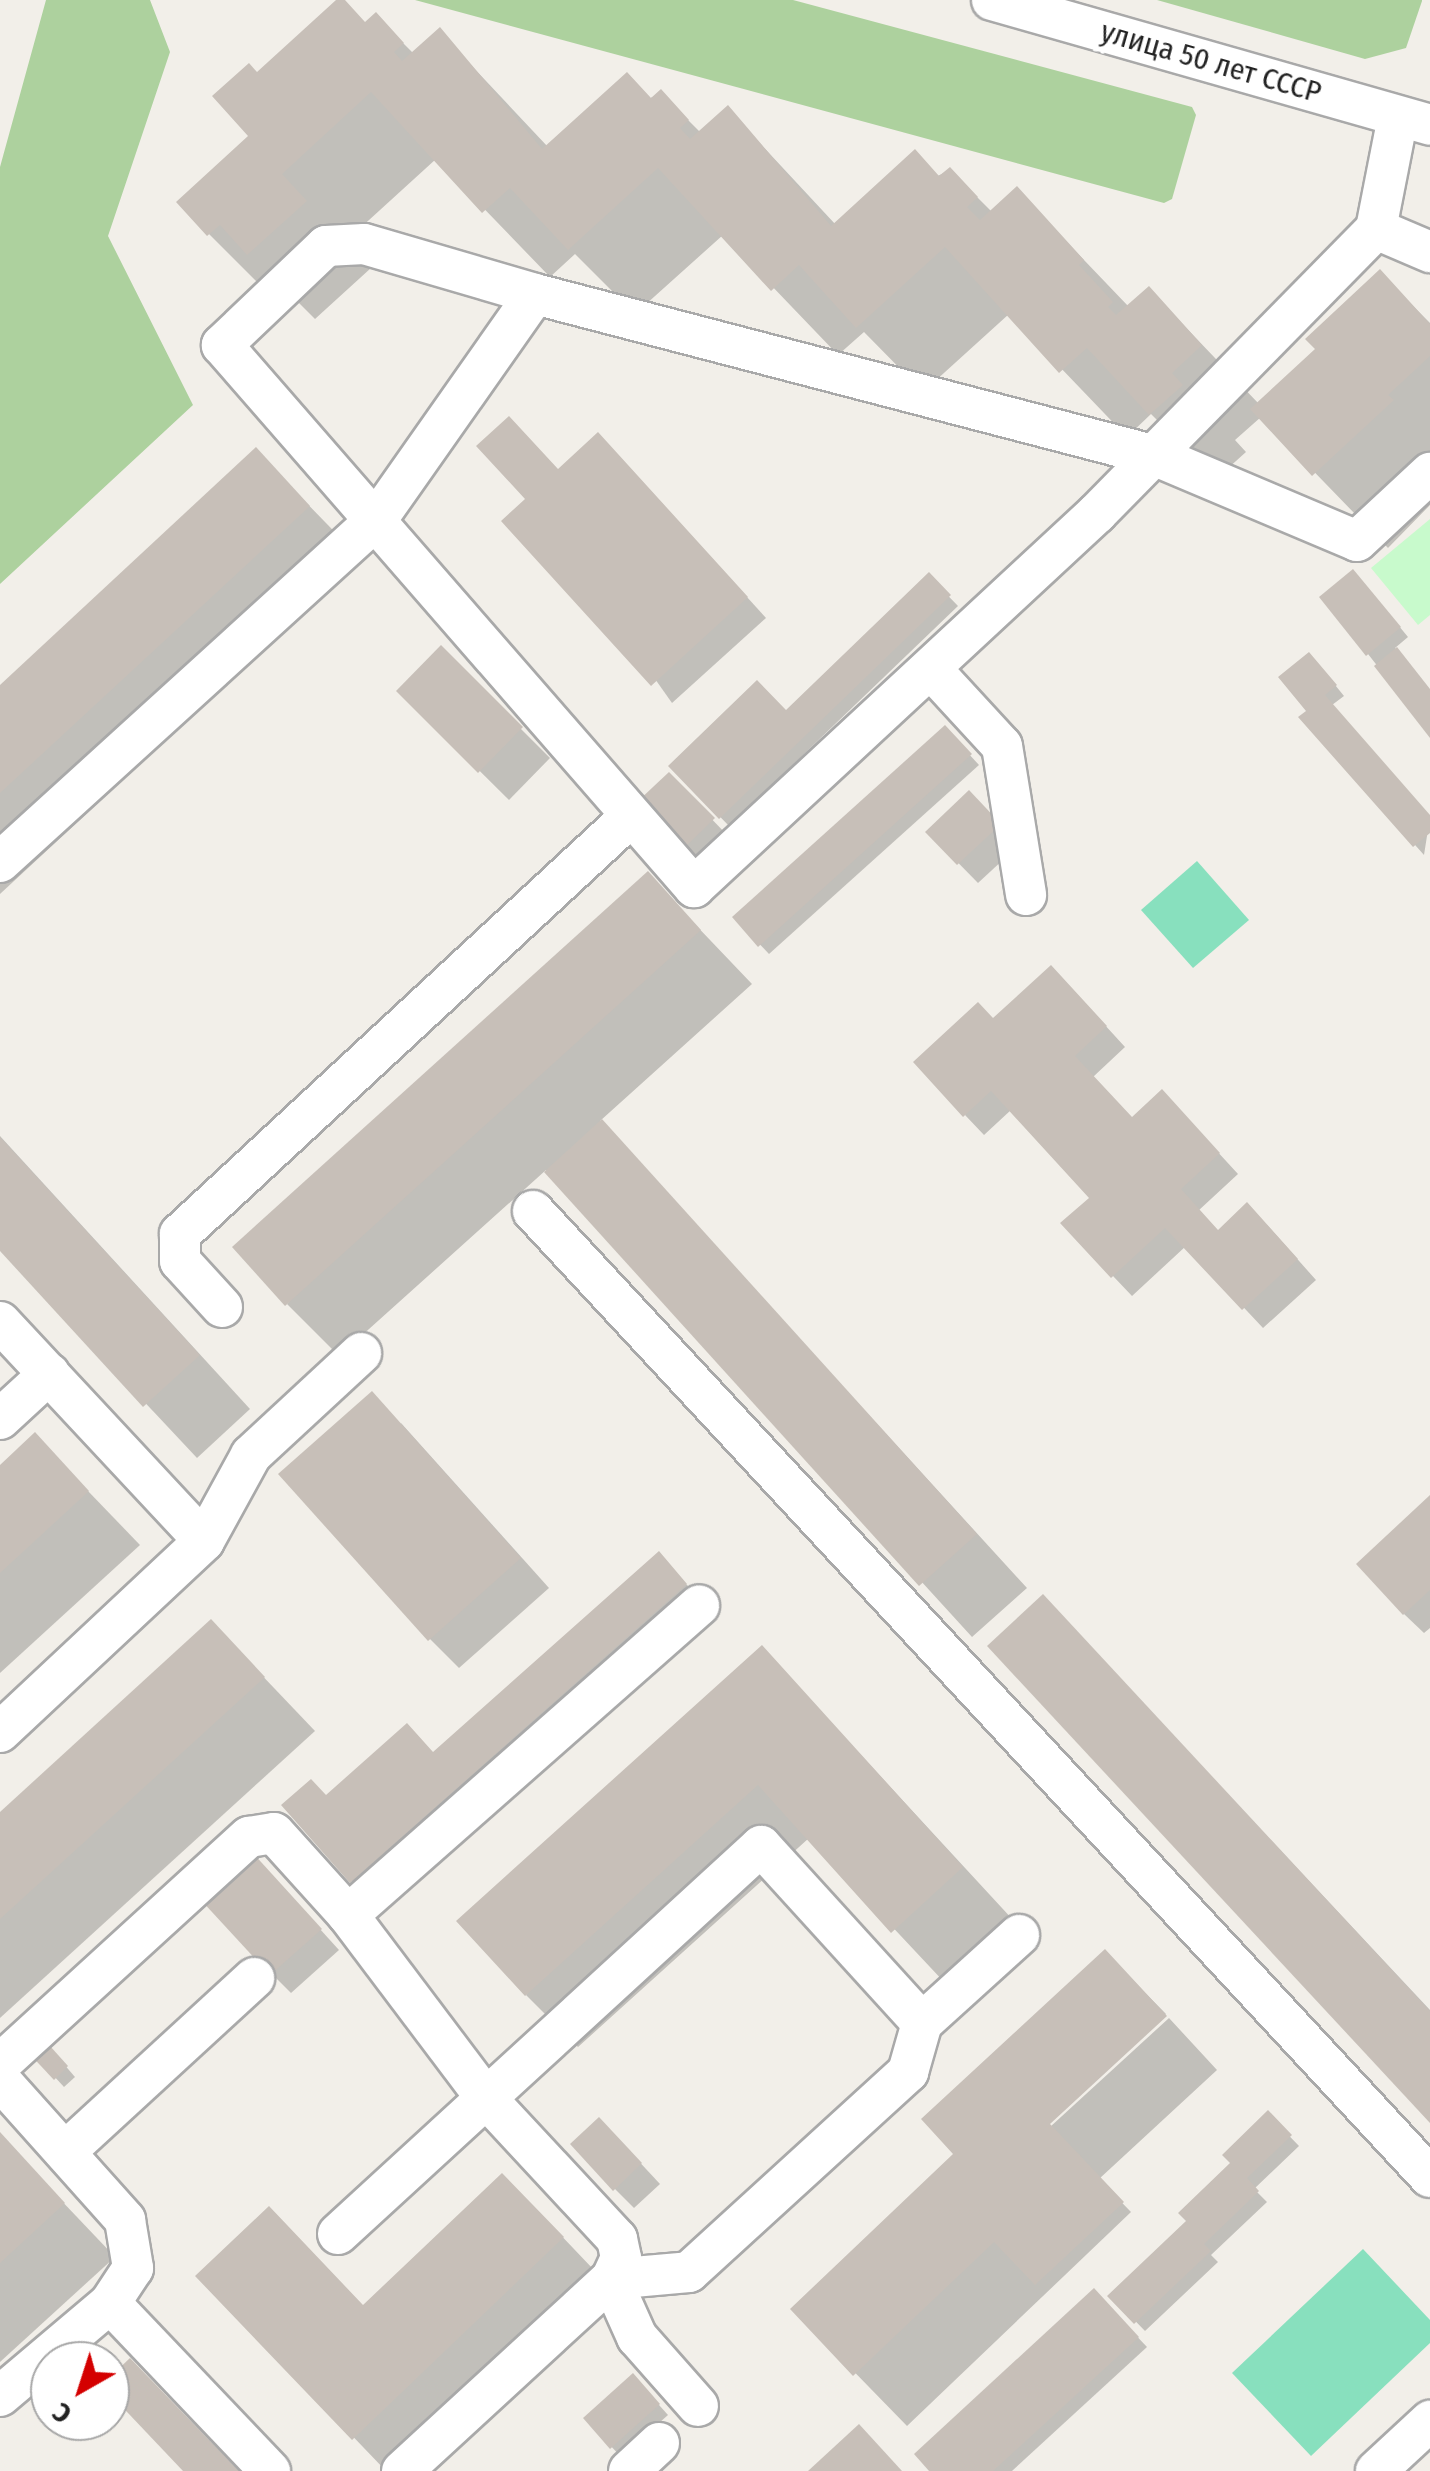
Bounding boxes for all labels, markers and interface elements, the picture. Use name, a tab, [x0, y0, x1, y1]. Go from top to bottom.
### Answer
street label: улица 50 лет СССР	[1097, 13, 1325, 111]
north arrow	[30, 2341, 130, 2441]
text: С	[46, 2396, 78, 2431]

